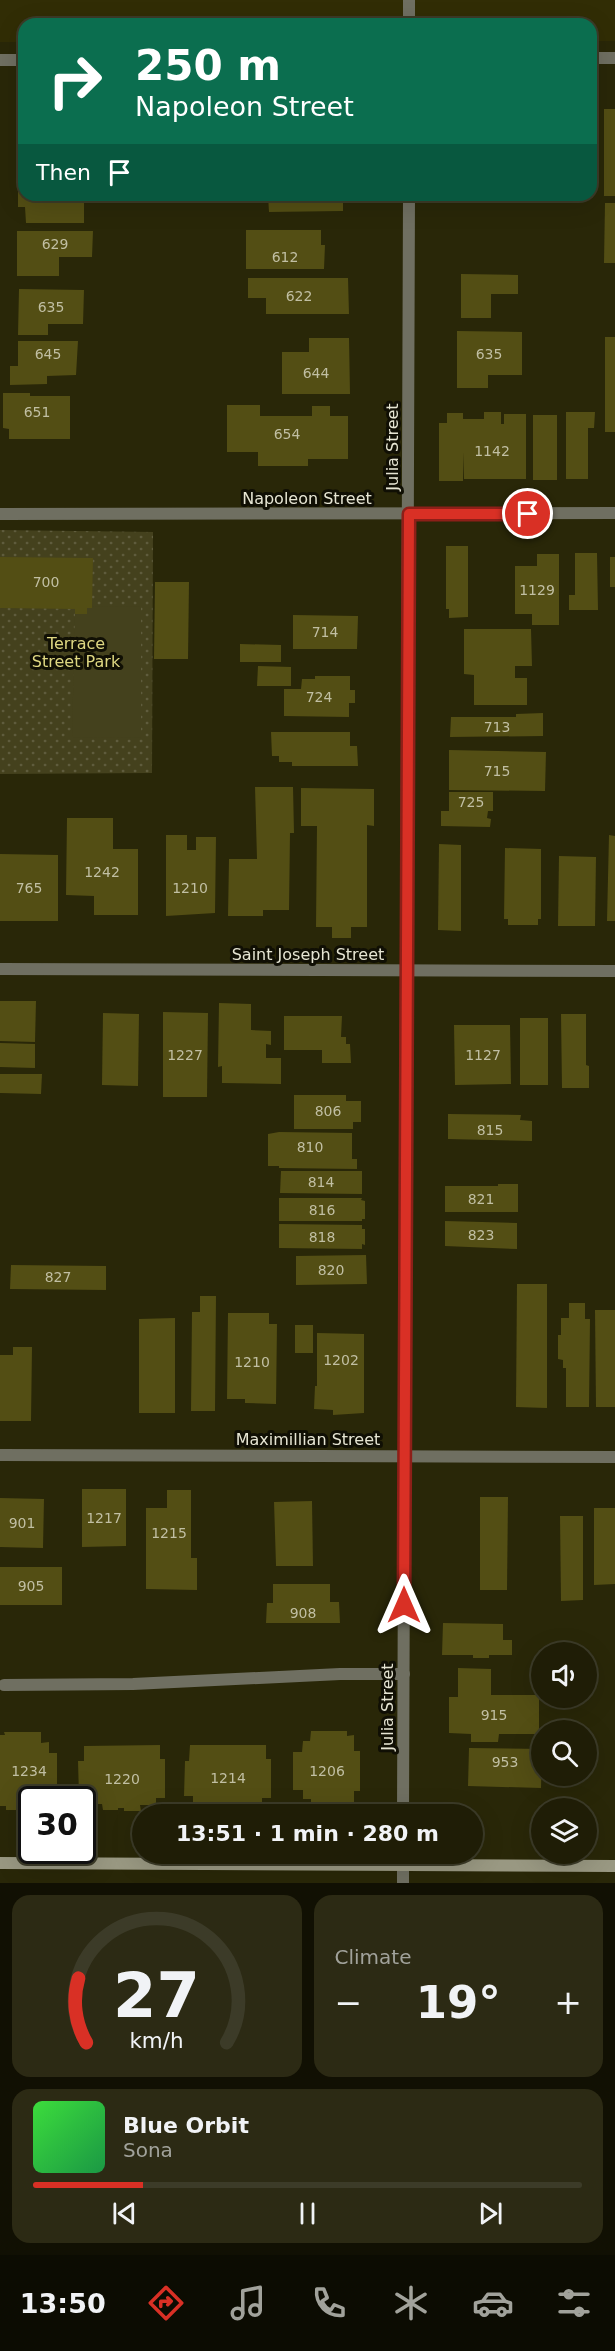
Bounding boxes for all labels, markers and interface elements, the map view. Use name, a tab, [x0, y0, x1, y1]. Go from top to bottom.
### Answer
text: 250 m	[135, 41, 281, 90]
icon: right	[36, 42, 114, 120]
text: Napoleon Street	[135, 91, 354, 122]
icon: arrive	[103, 156, 136, 189]
text: Then	[36, 160, 91, 185]
house number: 629	[42, 236, 68, 252]
house number: 612	[272, 249, 298, 265]
house number: 622	[286, 288, 312, 304]
house number: 635	[38, 299, 64, 315]
house number: 645	[35, 346, 61, 362]
house number: 635	[476, 346, 502, 362]
house number: 644	[303, 365, 329, 381]
street label: Julia Street	[383, 403, 402, 492]
house number: 651	[24, 404, 50, 420]
house number: 654	[274, 426, 300, 442]
house number: 1142	[474, 443, 510, 459]
pin	[502, 488, 553, 539]
street label: Napoleon Street	[242, 489, 372, 508]
icon: arrive	[511, 497, 544, 530]
house number: 700	[33, 574, 59, 590]
house number: 1129	[519, 582, 555, 598]
house number: 714	[312, 624, 338, 640]
park label: Terrace Street Park	[32, 634, 121, 671]
house number: 724	[306, 689, 332, 705]
house number: 713	[484, 719, 510, 735]
house number: 715	[484, 763, 510, 779]
house number: 725	[458, 794, 484, 810]
house number: 1242	[84, 864, 120, 880]
house number: 765	[16, 880, 42, 896]
house number: 1210	[172, 880, 208, 896]
street label: Saint Joseph Street	[232, 945, 384, 964]
house number: 1227	[167, 1047, 203, 1063]
house number: 1127	[465, 1047, 501, 1063]
house number: 806	[315, 1103, 341, 1119]
house number: 815	[477, 1122, 503, 1138]
house number: 810	[297, 1139, 323, 1155]
house number: 814	[308, 1174, 334, 1190]
house number: 821	[468, 1191, 494, 1207]
house number: 816	[309, 1202, 335, 1218]
house number: 823	[468, 1227, 494, 1243]
house number: 818	[309, 1229, 335, 1245]
house number: 820	[318, 1262, 344, 1278]
house number: 827	[45, 1269, 71, 1285]
house number: 1202	[323, 1352, 359, 1368]
house number: 1210	[234, 1354, 270, 1370]
street label: Maximillian Street	[236, 1430, 380, 1449]
house number: 1217	[86, 1510, 122, 1526]
house number: 901	[9, 1515, 35, 1531]
house number: 1215	[151, 1525, 187, 1541]
position arrow	[372, 1573, 436, 1637]
house number: 905	[18, 1578, 44, 1594]
house number: 908	[290, 1605, 316, 1621]
map controls	[531, 1642, 597, 1864]
button: sound	[531, 1642, 597, 1708]
street label: Julia Street	[378, 1663, 397, 1752]
house number: 915	[481, 1707, 507, 1723]
button: search	[531, 1720, 597, 1786]
house number: 953	[492, 1754, 518, 1770]
house number: 1234	[11, 1763, 47, 1779]
house number: 1206	[309, 1763, 345, 1779]
house number: 1214	[210, 1770, 246, 1786]
house number: 1220	[104, 1771, 140, 1787]
speed limit sign: 30	[18, 1786, 96, 1864]
button: layers	[531, 1798, 597, 1864]
text: 13:51 · 1 min · 280 m	[176, 1821, 439, 1846]
text: Climate	[335, 1945, 411, 1969]
text: 27	[113, 1959, 200, 2032]
text: 19°	[416, 1976, 501, 2029]
text: −	[335, 1983, 362, 2022]
text: +	[554, 1983, 582, 2022]
text: km/h	[130, 2028, 184, 2053]
text: Blue Orbit	[123, 2113, 249, 2138]
text: Sona	[123, 2138, 173, 2162]
icon: previous	[108, 2197, 141, 2230]
icon: pause	[291, 2197, 324, 2230]
icon: next	[474, 2197, 507, 2230]
icon: directions	[145, 2282, 187, 2324]
icon: music	[227, 2282, 269, 2324]
icon: phone	[308, 2282, 350, 2324]
icon: climate	[390, 2282, 432, 2324]
icon: car	[472, 2282, 514, 2324]
icon: filters	[553, 2282, 595, 2324]
text: 13:50	[20, 2288, 106, 2319]

